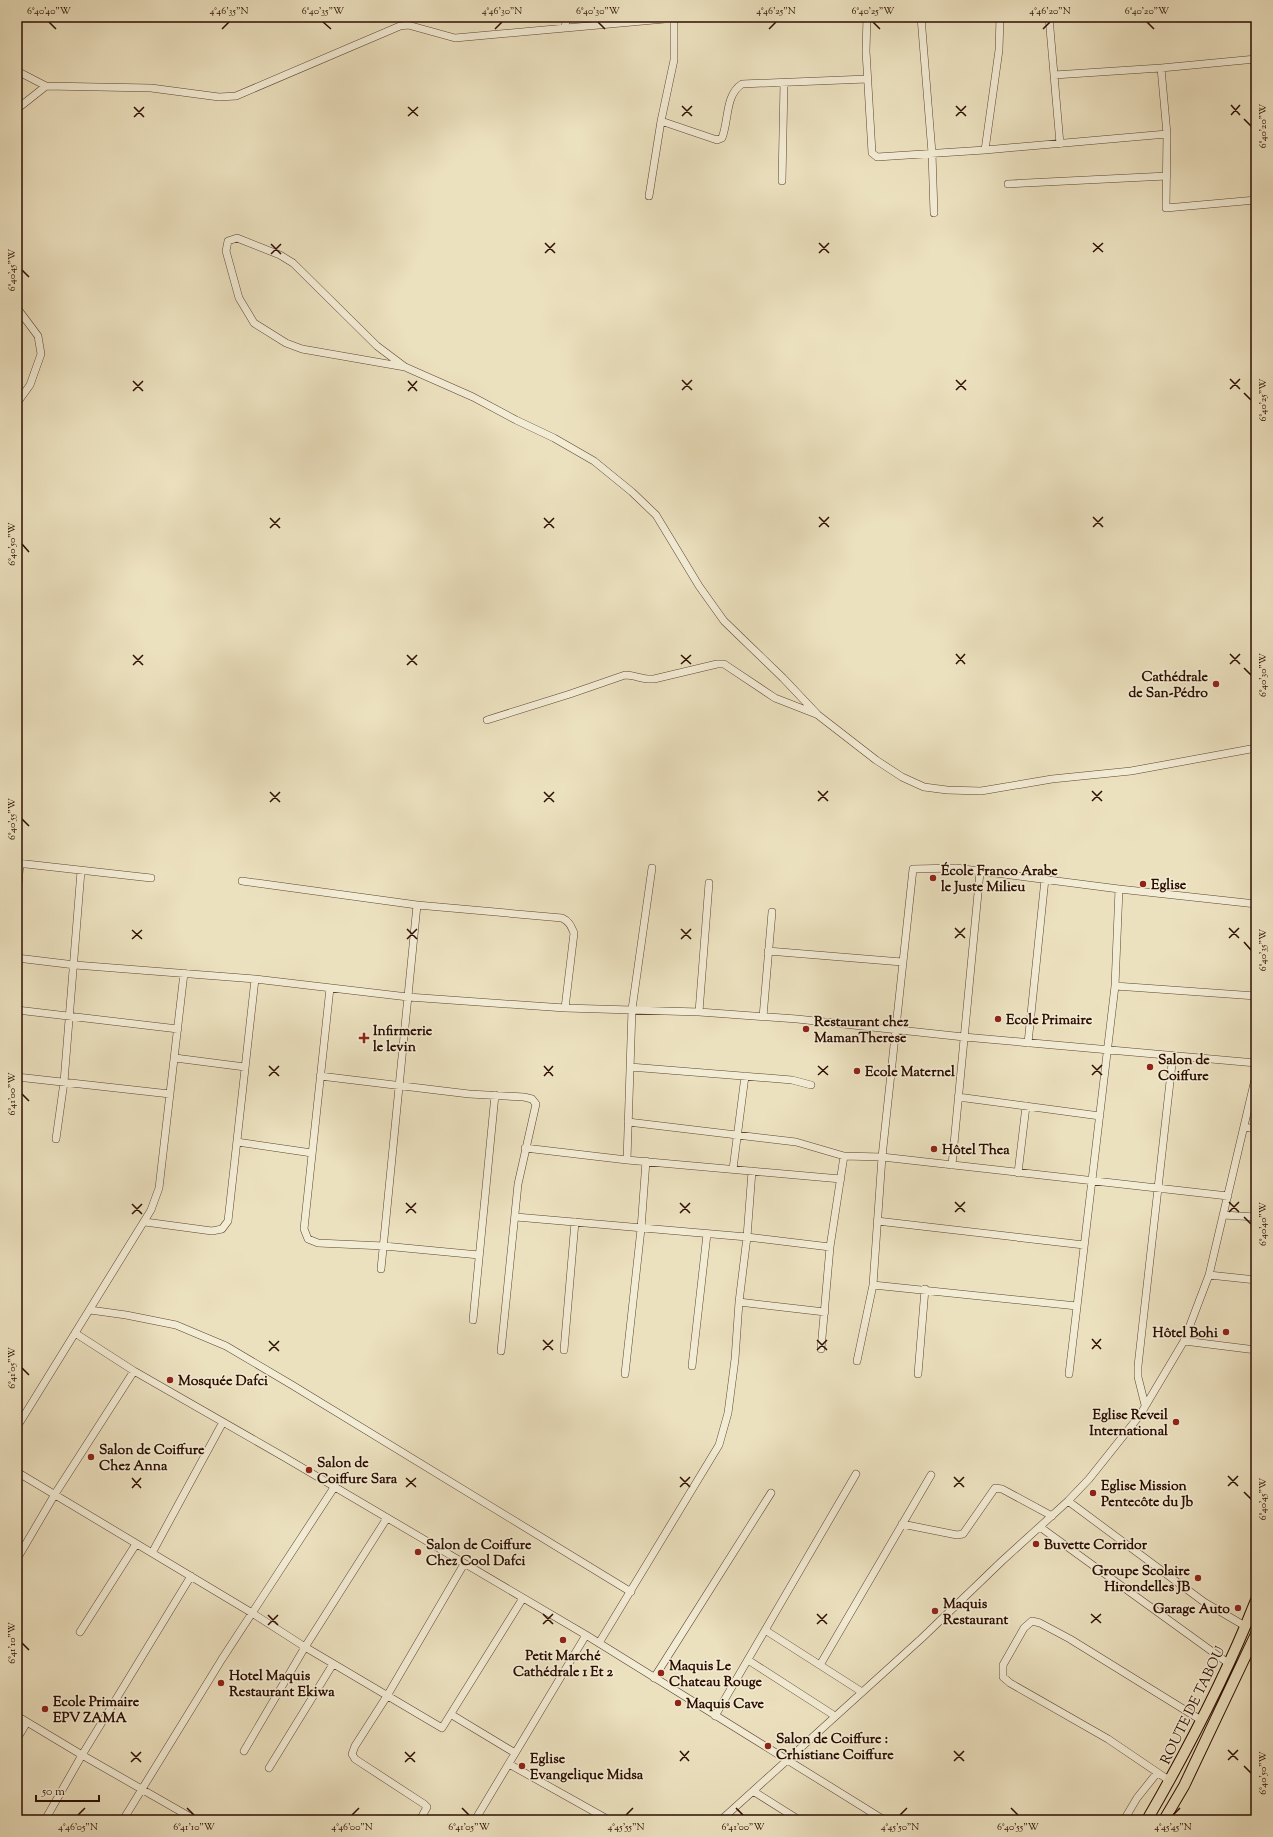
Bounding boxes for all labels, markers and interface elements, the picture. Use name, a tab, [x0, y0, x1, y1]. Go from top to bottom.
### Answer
text: 6°40'40"W	[27, 4, 71, 19]
text: 4°46'35"N	[209, 4, 249, 19]
text: 6°40'35"W	[302, 4, 344, 19]
text: 4°46'30"N	[482, 4, 522, 19]
text: 6°40'30"W	[576, 4, 620, 19]
text: 4°46'25"N	[756, 4, 796, 19]
text: 6°40'25"W	[852, 4, 894, 19]
text: 4°46'20"N	[1029, 4, 1071, 19]
text: 6°40'20"W	[1125, 4, 1169, 19]
text: 6°40'20"W	[1256, 104, 1271, 148]
text: 6°40'45"W	[5, 249, 20, 291]
text: 6°40'25"W	[1256, 379, 1271, 421]
text: 6°40'50"W	[5, 522, 20, 566]
text: 6°40'30"W	[1256, 653, 1271, 697]
place label: Cathédrale de San-Pédro	[1129, 668, 1208, 704]
marker: Cathédrale de San-Pédro	[1211, 679, 1221, 689]
text: 6°40'55"W	[5, 798, 20, 840]
place label: École Franco Arabe le Juste Milieu	[941, 861, 1058, 898]
marker: École Franco Arabe le Juste Milieu	[928, 873, 938, 883]
place label: Eglise	[1151, 876, 1187, 896]
marker: Eglise	[1138, 879, 1148, 889]
text: 6°40'35"W	[1256, 929, 1271, 971]
place label: Ecole Primaire	[1006, 1011, 1093, 1031]
place label: Restaurant chez MamanTherese	[814, 1013, 909, 1049]
marker: Ecole Primaire	[993, 1014, 1003, 1024]
place label: Infirmerie le levin	[373, 1022, 433, 1058]
marker: Restaurant chez MamanTherese	[801, 1024, 811, 1034]
marker: Infirmerie le levin	[358, 1032, 370, 1044]
place label: Salon de Coiffure	[1158, 1051, 1210, 1087]
marker: Salon de Coiffure	[1145, 1062, 1155, 1072]
place label: Ecole Maternel	[865, 1063, 955, 1083]
marker: Ecole Maternel	[852, 1066, 862, 1076]
text: 6°41'00"W	[5, 1072, 20, 1116]
place label: Hôtel Thea	[942, 1141, 1010, 1161]
marker: Hôtel Thea	[929, 1144, 939, 1154]
text: 6°40'40"W	[1256, 1202, 1271, 1246]
place label: Hôtel Bohi	[1153, 1324, 1218, 1344]
marker: Hôtel Bohi	[1221, 1327, 1231, 1337]
text: 6°41'05"W	[5, 1347, 20, 1389]
place label: Mosquée Dafci	[178, 1372, 268, 1392]
marker: Mosquée Dafci	[165, 1375, 175, 1385]
place label: Eglise Reveil International	[1089, 1406, 1168, 1442]
marker: Eglise Reveil International	[1171, 1417, 1181, 1427]
place label: Salon de Coiffure Chez Anna	[99, 1441, 205, 1477]
marker: Salon de Coiffure Chez Anna	[86, 1452, 96, 1462]
place label: Salon de Coiffure Sara	[317, 1454, 398, 1490]
marker: Salon de Coiffure Sara	[304, 1465, 314, 1475]
place label: Eglise Mission Pentecôte du Jb	[1101, 1477, 1194, 1513]
text: 6°40'45"W	[1256, 1478, 1271, 1520]
marker: Eglise Mission Pentecôte du Jb	[1088, 1488, 1098, 1498]
place label: Salon de Coiffure Chez Cool Dafci	[426, 1536, 532, 1572]
place label: Buvette Corridor	[1044, 1536, 1148, 1556]
marker: Buvette Corridor	[1031, 1539, 1041, 1549]
marker: Salon de Coiffure Chez Cool Dafci	[413, 1547, 423, 1557]
place label: Groupe Scolaire Hirondelles JB	[1092, 1562, 1190, 1598]
marker: Groupe Scolaire Hirondelles JB	[1193, 1573, 1203, 1583]
place label: Maquis Restaurant	[943, 1595, 1009, 1631]
place label: Garage Auto	[1153, 1600, 1230, 1620]
marker: Garage Auto	[1233, 1603, 1243, 1613]
marker: Maquis Restaurant	[930, 1606, 940, 1616]
text: 6°41'10"W	[5, 1622, 20, 1664]
marker: Petit Marché Cathédrale 1 Et 2	[558, 1635, 568, 1645]
street label: ROUTE DE TABOU	[1157, 1643, 1231, 1768]
place label: Petit Marché Cathédrale 1 Et 2	[513, 1647, 613, 1683]
place label: Maquis Le Chateau Rouge	[669, 1657, 763, 1693]
place label: Hotel Maquis Restaurant Ekiwa	[229, 1667, 335, 1703]
marker: Maquis Le Chateau Rouge	[656, 1668, 666, 1678]
marker: Hotel Maquis Restaurant Ekiwa	[216, 1678, 226, 1688]
place label: Ecole Primaire EPV ZAMA	[53, 1693, 140, 1729]
place label: Maquis Cave	[686, 1695, 765, 1715]
marker: Maquis Cave	[673, 1698, 683, 1708]
marker: Ecole Primaire EPV ZAMA	[40, 1704, 50, 1714]
place label: Salon de Coiffure : Crhistiane Coiffure	[776, 1730, 894, 1766]
marker: Salon de Coiffure : Crhistiane Coiffure	[763, 1741, 773, 1751]
place label: Eglise Evangelique Midsa	[530, 1750, 644, 1786]
text: 6°40'50"W	[1256, 1751, 1271, 1795]
marker: Eglise Evangelique Midsa	[517, 1761, 527, 1771]
scale bar	[36, 1777, 99, 1803]
text: 50 m	[41, 1783, 65, 1801]
text: 4°46'05"N	[58, 1820, 98, 1835]
text: 6°41'10"W	[173, 1820, 215, 1835]
text: 4°46'00"N	[331, 1820, 373, 1835]
text: 6°41'05"W	[448, 1820, 490, 1835]
text: 4°45'55"N	[607, 1820, 645, 1835]
text: 6°41'00"W	[721, 1820, 765, 1835]
text: 4°45'50"N	[881, 1820, 919, 1835]
text: 6°40'55"W	[997, 1820, 1039, 1835]
text: 4°45'45"N	[1154, 1820, 1192, 1835]

